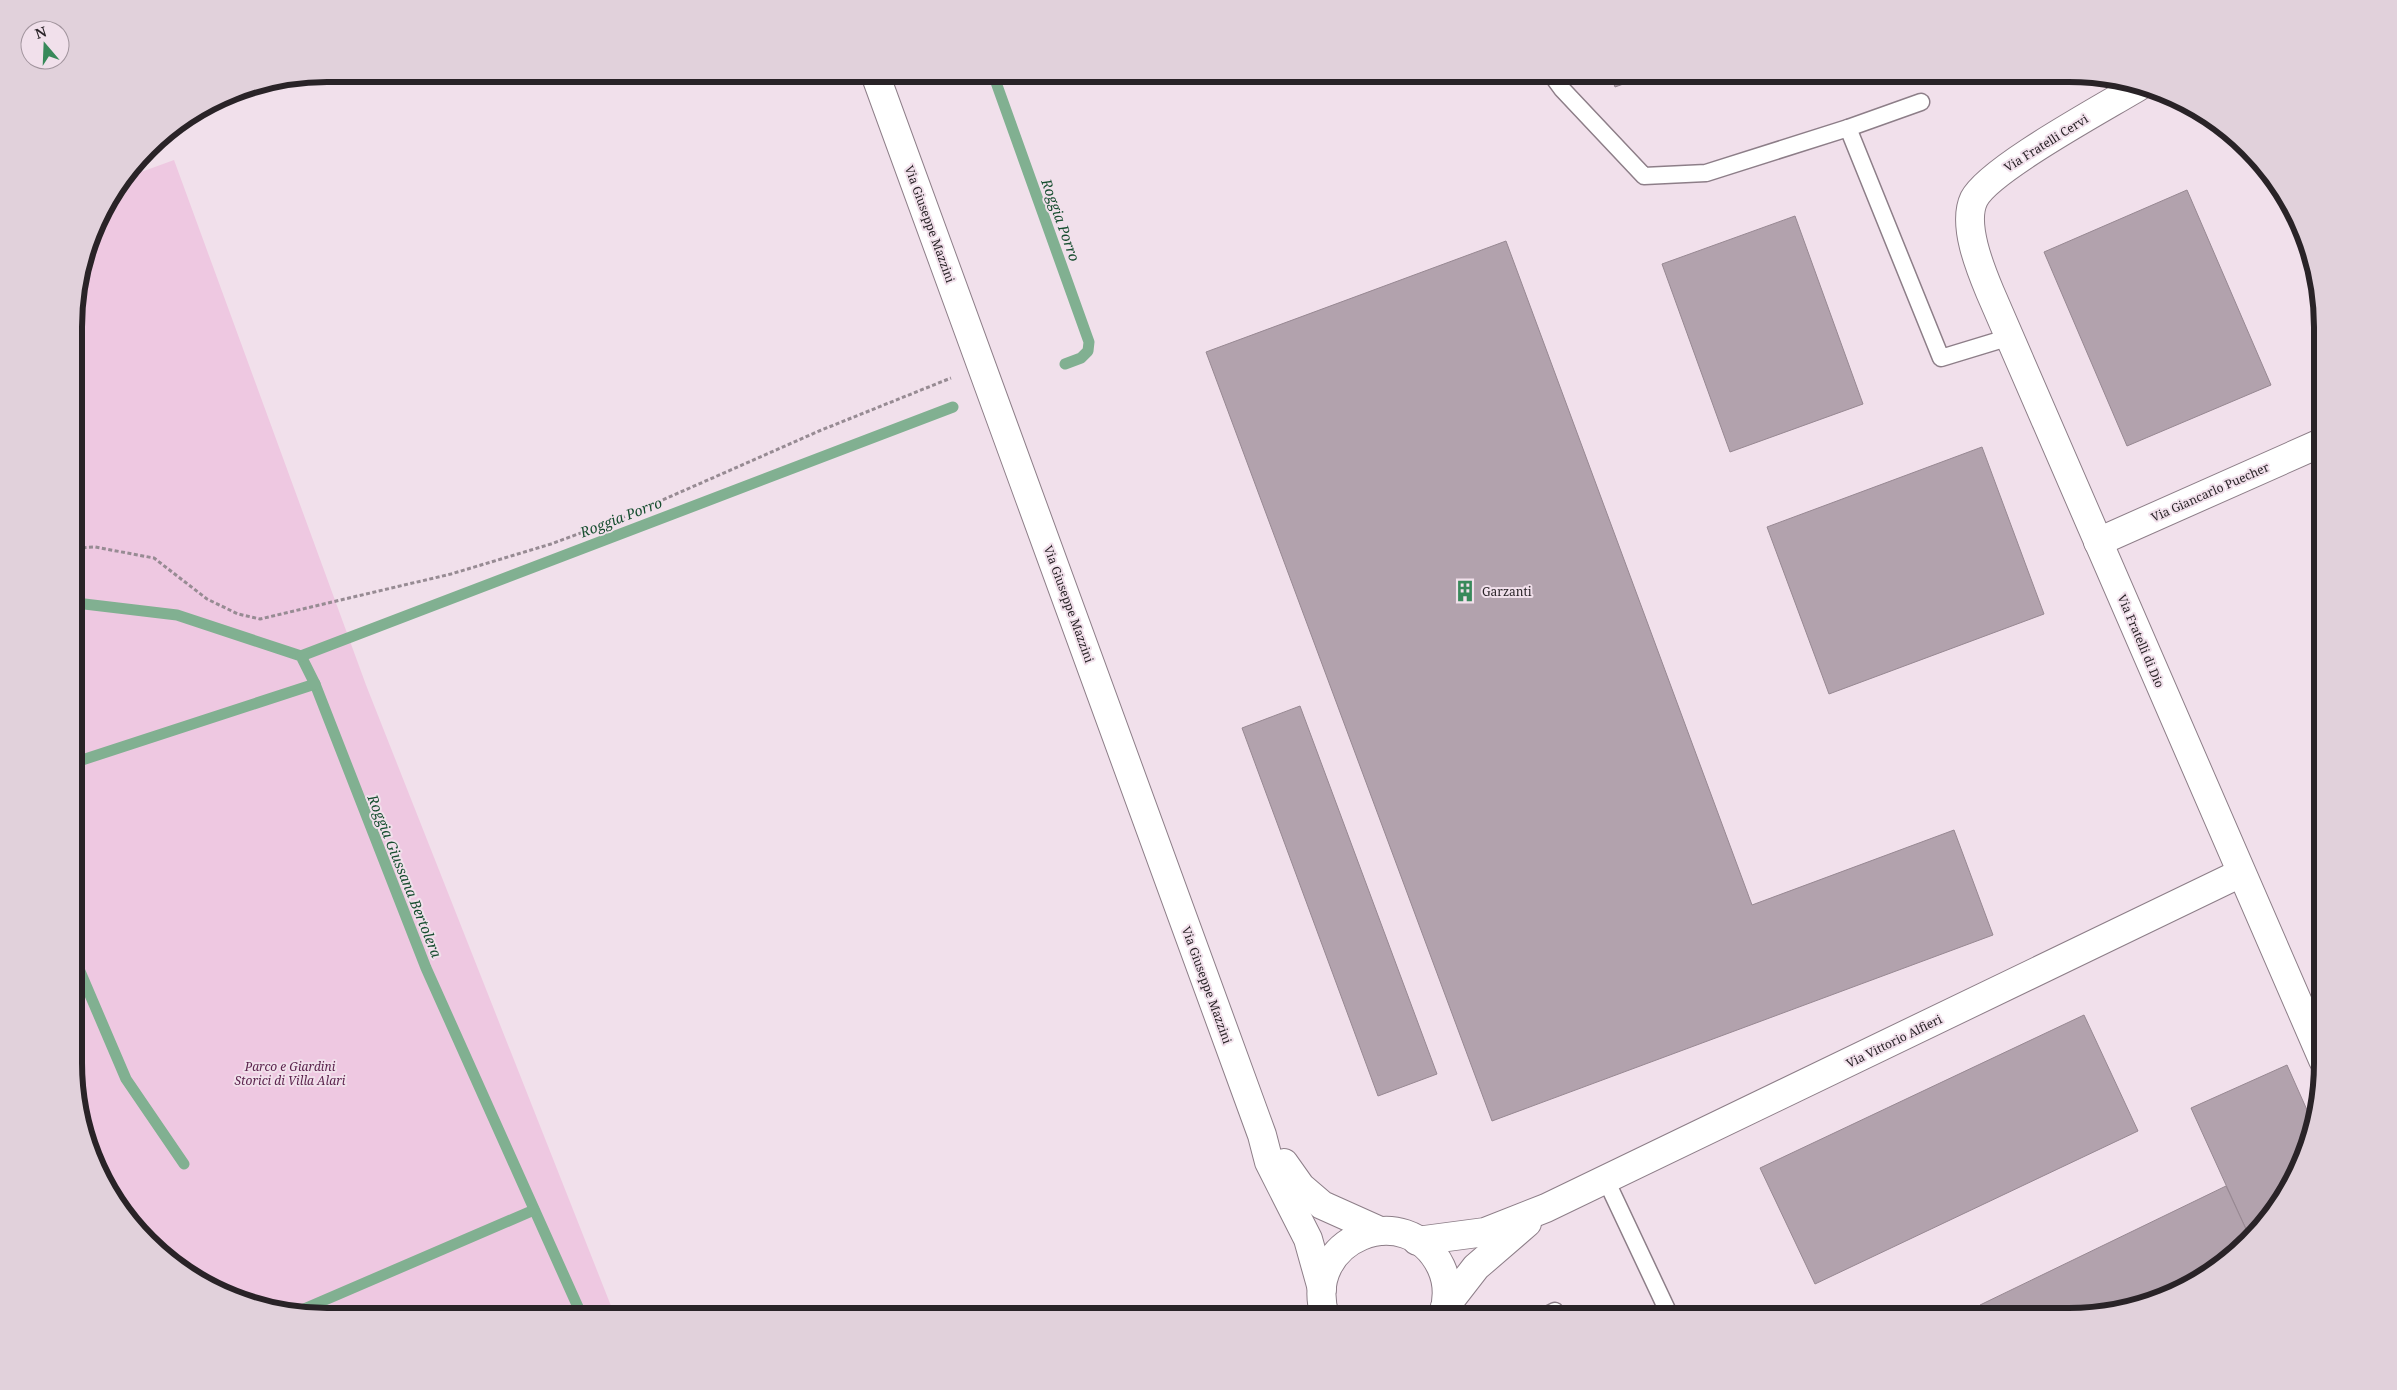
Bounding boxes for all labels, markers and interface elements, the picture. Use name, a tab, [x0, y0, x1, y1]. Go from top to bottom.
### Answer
north arrow	[20, 20, 70, 70]
text: N	[32, 21, 49, 43]
street label: Via Fratelli Cervi	[2001, 110, 2091, 176]
street label: Via Giuseppe Mazzini	[901, 163, 959, 285]
water label: Roggia Porro	[1037, 175, 1085, 264]
street label: Via Giancarlo Puecher	[2148, 458, 2272, 526]
water label: Roggia Porro	[576, 493, 665, 542]
street label: Via Giuseppe Mazzini	[1040, 543, 1098, 665]
building icon: Garzanti	[1452, 578, 1478, 604]
place label: Garzanti	[1482, 583, 1532, 600]
street label: Via Fratelli di Dio	[2114, 592, 2168, 690]
water label: Roggia Giussana Bertolera	[363, 791, 447, 961]
street label: Via Giuseppe Mazzini	[1178, 924, 1236, 1046]
street label: Via Vittorio Alfieri	[1843, 1010, 1945, 1072]
park label: Parco e Giardini Storici di Villa Alari	[235, 1058, 346, 1089]

